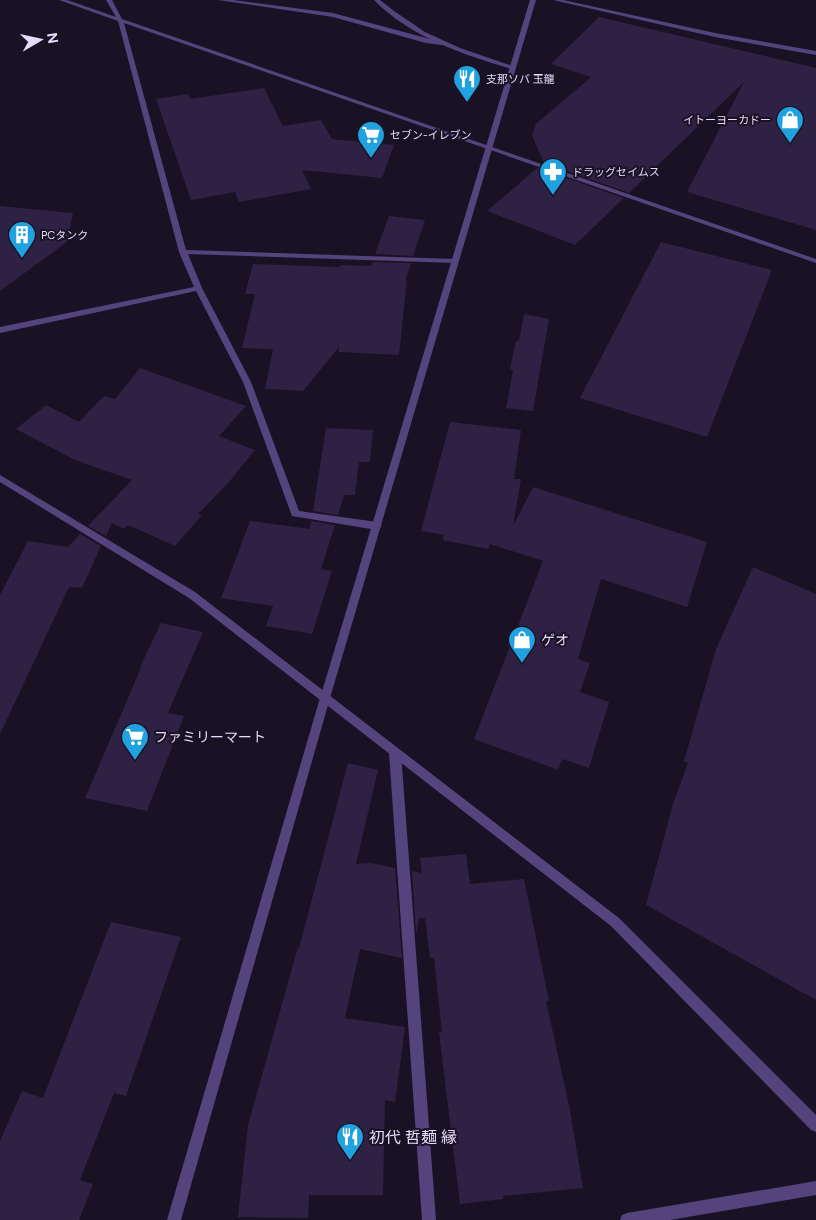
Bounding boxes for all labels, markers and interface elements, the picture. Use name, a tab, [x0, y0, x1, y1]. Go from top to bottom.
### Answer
north arrow	[15, 15, 65, 65]
text: N	[43, 31, 62, 45]
restaurant icon: 支那ソバ 玉龍	[452, 64, 482, 103]
place label: 支那ソバ 玉龍	[486, 73, 555, 86]
shop icon: イトーヨーカドー	[775, 105, 805, 144]
place label: イトーヨーカドー	[683, 114, 771, 127]
supermarket icon: セブン-イレブン	[356, 120, 386, 159]
place label: セブン-イレブン	[390, 129, 472, 142]
pharmacy icon: ドラッグセイムス	[538, 157, 568, 196]
place label: ドラッグセイムス	[572, 166, 660, 179]
building icon: PCタンク	[7, 220, 37, 259]
place label: PCタンク	[41, 229, 88, 242]
shop icon: ゲオ	[507, 625, 537, 664]
place label: ゲオ	[541, 632, 569, 649]
supermarket icon: ファミリーマート	[120, 722, 150, 761]
place label: ファミリーマート	[154, 729, 266, 746]
restaurant icon: 初代 哲麺 縁	[335, 1122, 365, 1161]
place label: 初代 哲麺 縁	[369, 1128, 457, 1147]

